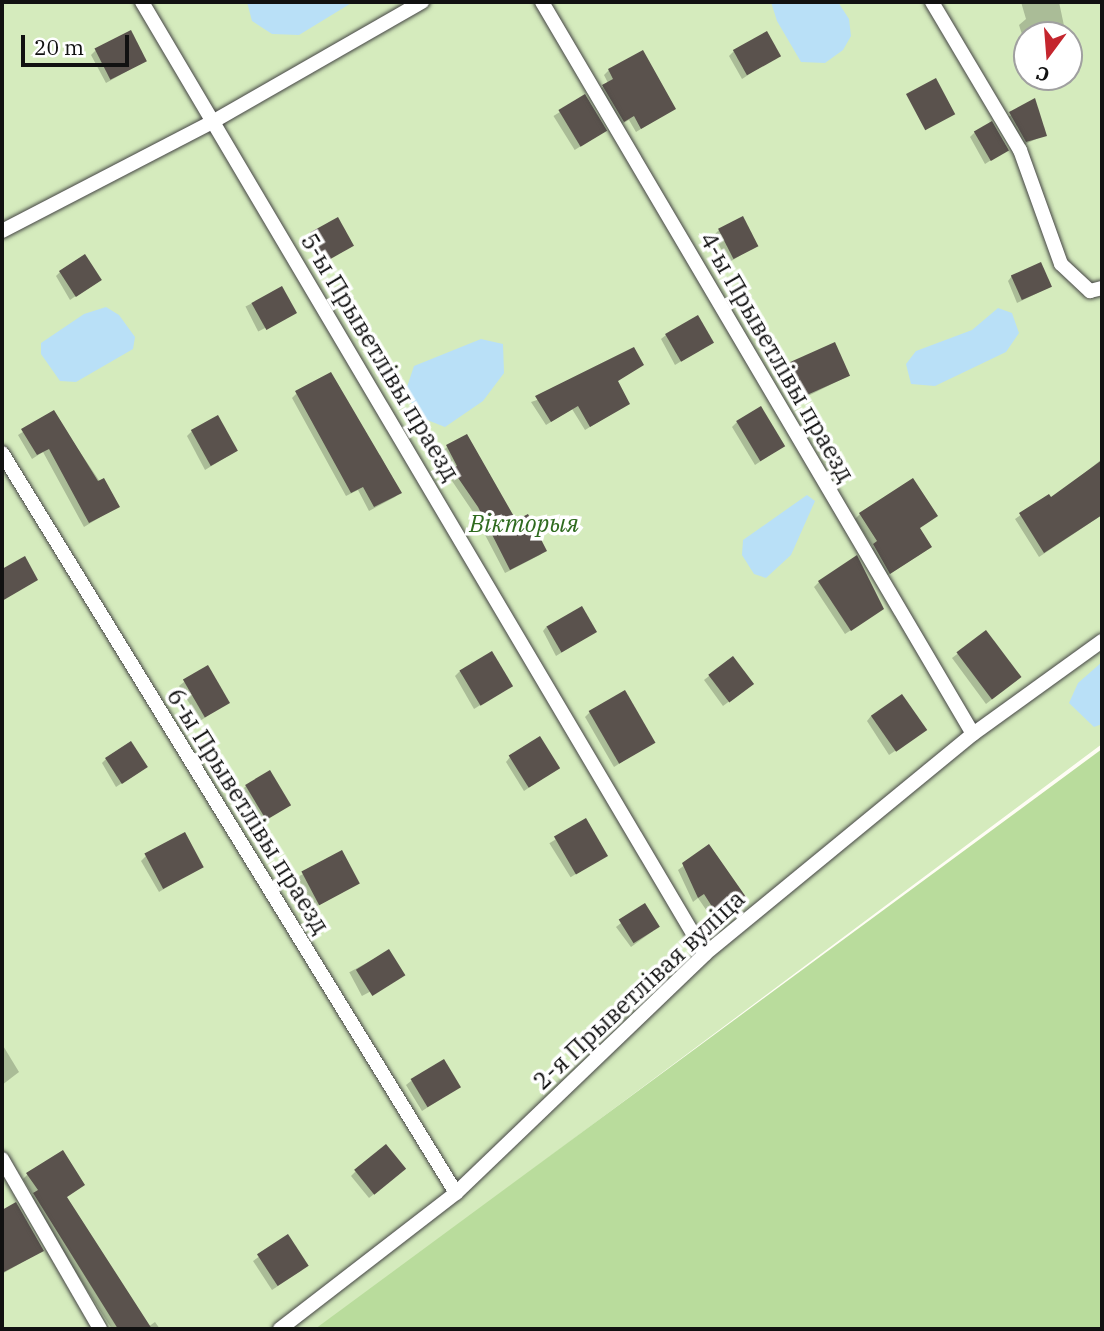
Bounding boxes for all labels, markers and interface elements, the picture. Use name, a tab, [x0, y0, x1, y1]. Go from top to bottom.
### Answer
scale bar	[24, 21, 133, 65]
north arrow	[1013, 21, 1083, 91]
text: 20 m	[34, 33, 84, 61]
text: С	[1033, 61, 1052, 88]
street label: 4-ы Прыветлівы праезд	[694, 227, 860, 487]
street label: 5-ы Прыветлівы праезд	[295, 228, 465, 486]
park label: Вікторыя	[469, 510, 579, 538]
street label: 6-ы Прыветлівы праезд	[161, 683, 335, 939]
street label: 2-я Прыветлівая вуліца	[527, 884, 751, 1096]

